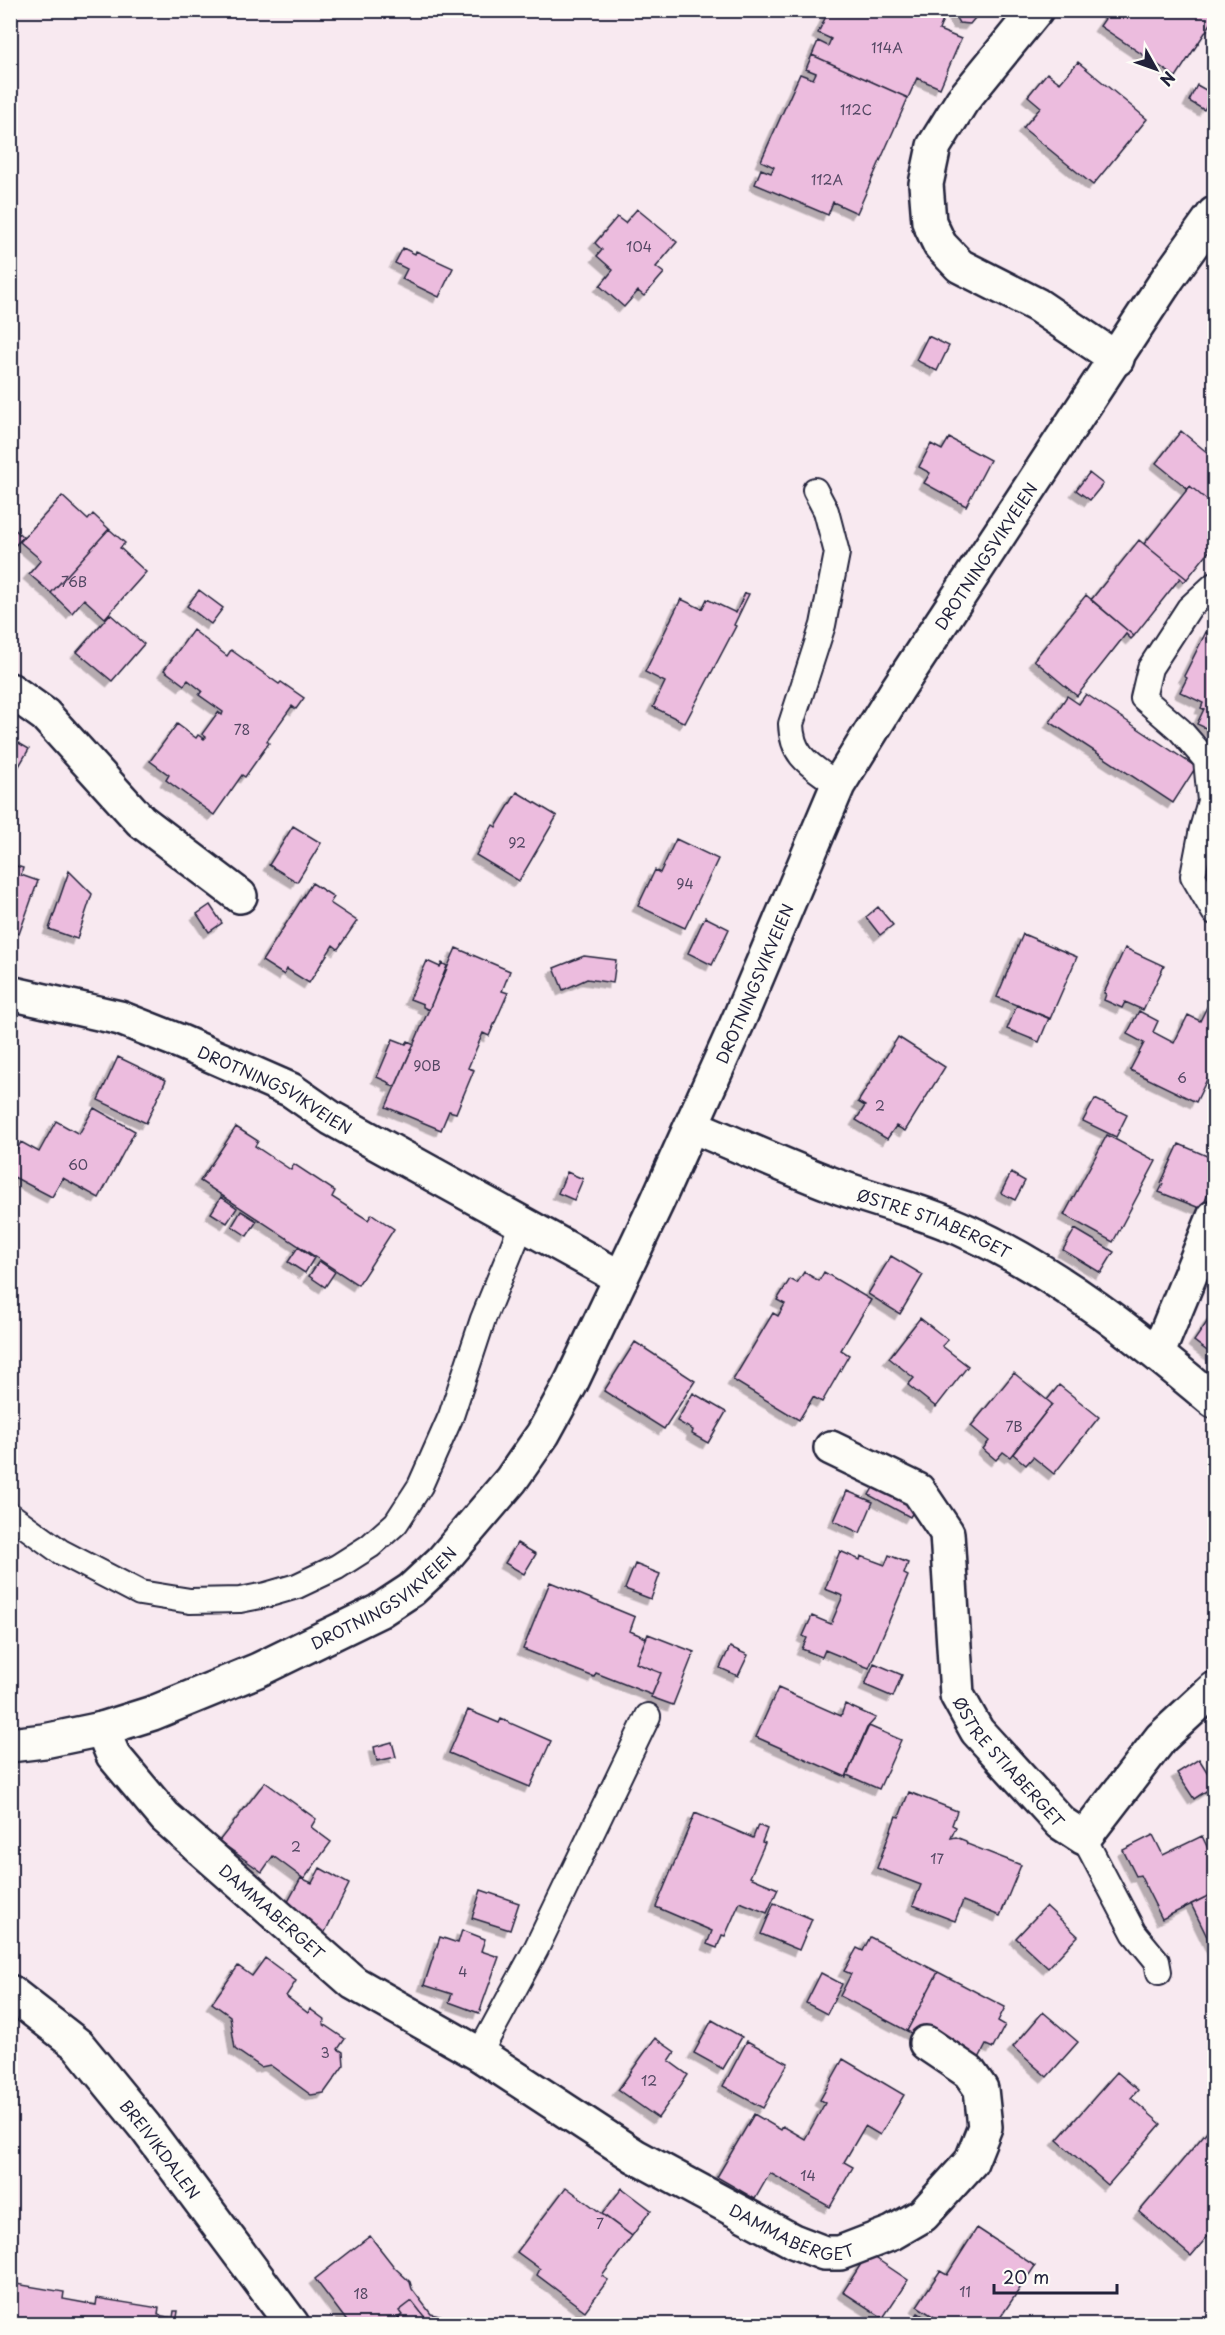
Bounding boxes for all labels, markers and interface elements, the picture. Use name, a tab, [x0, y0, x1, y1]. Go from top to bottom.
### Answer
house number: 114A	[871, 37, 903, 58]
north arrow	[1126, 39, 1186, 99]
text: N	[1155, 67, 1182, 92]
house number: 112C	[840, 99, 872, 120]
house number: 112A	[811, 169, 844, 190]
house number: 104	[626, 236, 652, 257]
street label: DROTNINGSVIKVEIEN	[928, 477, 1043, 634]
house number: 76B	[61, 571, 87, 592]
house number: 78	[234, 719, 250, 740]
house number: 92	[508, 832, 526, 853]
house number: 94	[676, 873, 694, 894]
street label: DROTNINGSVIKVEIEN	[709, 900, 799, 1067]
street label: DROTNINGSVIKVEIEN	[194, 1039, 357, 1139]
house number: 90B	[413, 1055, 441, 1076]
house number: 6	[1177, 1067, 1187, 1088]
house number: 2	[875, 1095, 885, 1116]
house number: 60	[68, 1154, 88, 1175]
street label: ØSTRE STIABERGET	[854, 1182, 1016, 1264]
house number: 7B	[1005, 1416, 1023, 1437]
street label: DROTNINGSVIKVEIEN	[306, 1541, 462, 1655]
street label: ØSTRE STIABERGET	[948, 1692, 1071, 1832]
house number: 2	[291, 1836, 301, 1857]
house number: 17	[930, 1848, 944, 1869]
street label: DAMMABERGET	[214, 1858, 331, 1964]
house number: 4	[458, 1961, 468, 1982]
house number: 3	[320, 2042, 330, 2063]
house number: 12	[641, 2070, 657, 2091]
street label: BREIVIKDALEN	[115, 2094, 206, 2204]
house number: 14	[800, 2165, 816, 2186]
street label: DAMMABERGET	[725, 2197, 858, 2265]
house number: 7	[596, 2213, 604, 2234]
scale bar	[994, 2257, 1117, 2295]
text: 20 m	[1003, 2263, 1049, 2290]
house number: 11	[959, 2281, 971, 2302]
house number: 18	[353, 2283, 369, 2304]

